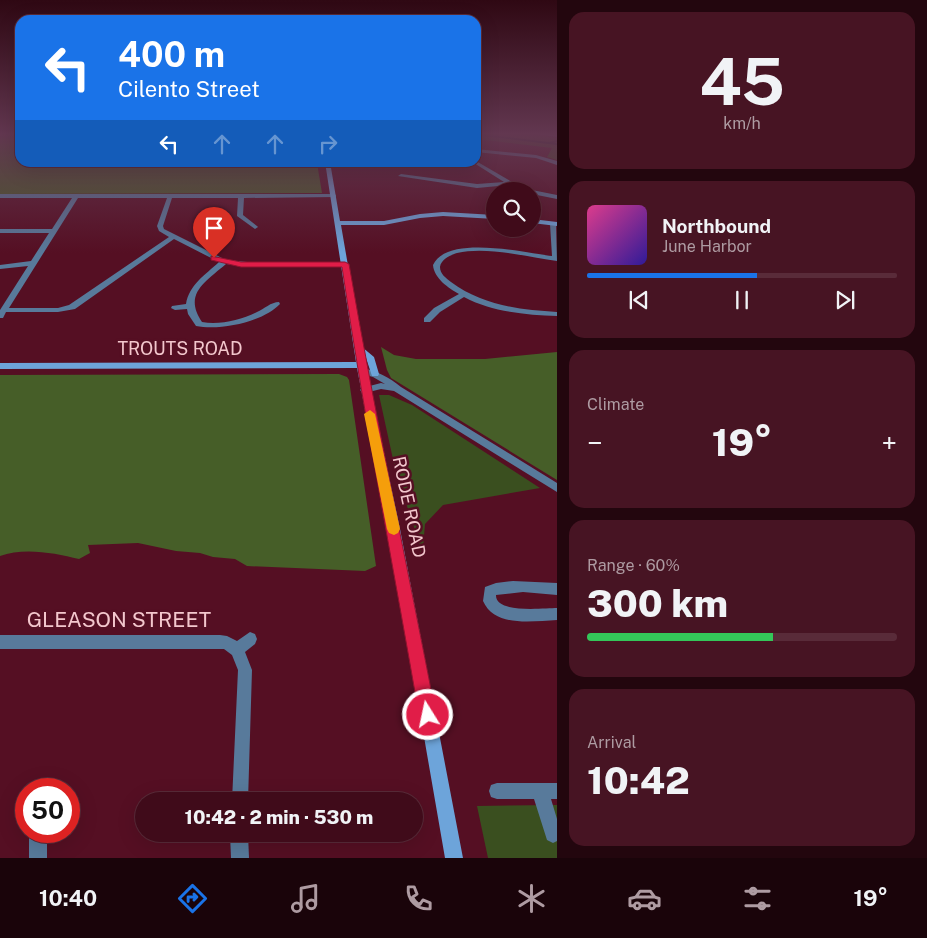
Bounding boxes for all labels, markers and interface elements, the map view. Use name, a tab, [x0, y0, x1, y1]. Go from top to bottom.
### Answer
text: 400 m	[118, 34, 225, 75]
icon: left	[35, 35, 100, 100]
text: 45	[699, 43, 785, 120]
text: Cilento Street	[118, 76, 260, 102]
text: km/h	[723, 114, 761, 133]
icon: left	[155, 130, 183, 158]
icon: ahead	[208, 130, 236, 158]
icon: ahead	[261, 130, 289, 158]
icon: right	[314, 130, 342, 158]
map controls	[486, 182, 541, 237]
button: search	[486, 182, 541, 237]
pin	[193, 207, 235, 258]
icon: arrive	[200, 214, 228, 242]
text: Northbound	[662, 215, 771, 237]
text: June Harbor	[662, 237, 752, 256]
icon: previous	[625, 286, 653, 314]
icon: pause	[728, 286, 756, 314]
icon: next	[831, 286, 859, 314]
street label: TROUTS ROAD	[117, 338, 243, 359]
text: Climate	[587, 395, 644, 414]
text: 19°	[712, 420, 772, 465]
text: −	[587, 426, 603, 459]
text: +	[881, 426, 897, 459]
street label: RODE ROAD	[389, 454, 430, 559]
text: Range · 60%	[587, 556, 680, 575]
text: 300 km	[587, 581, 728, 626]
street label: GLEASON STREET	[27, 607, 211, 632]
position arrow	[401, 688, 453, 740]
text: Arrival	[587, 733, 636, 752]
text: 10:42	[587, 758, 690, 803]
speed limit sign: 50	[15, 778, 80, 843]
text: 10:42 · 2 min · 530 m	[185, 806, 373, 828]
icon: directions	[175, 881, 210, 916]
icon: music	[288, 881, 323, 916]
icon: phone	[401, 881, 436, 916]
icon: climate	[514, 881, 549, 916]
icon: car	[627, 881, 662, 916]
icon: filters	[740, 881, 775, 916]
text: 10:40	[39, 885, 97, 911]
text: 19°	[854, 885, 888, 911]

